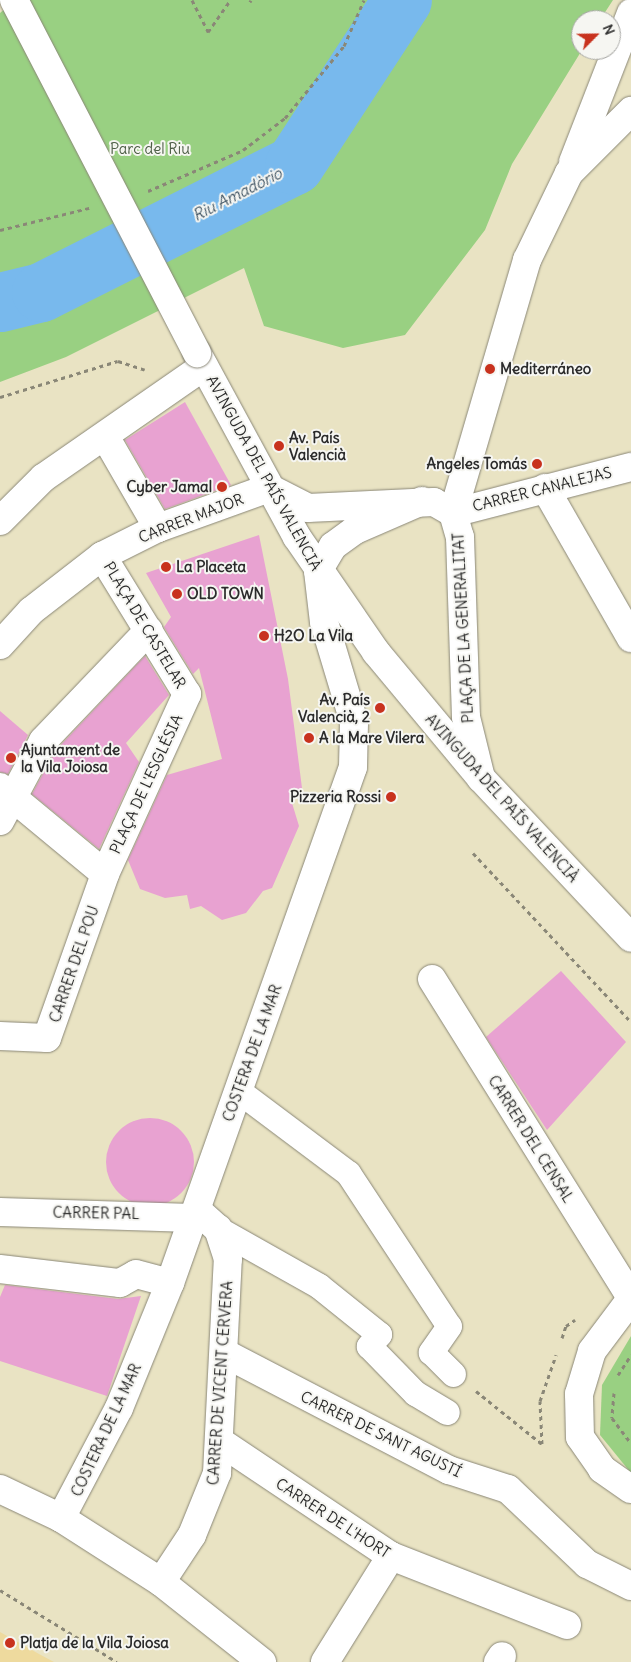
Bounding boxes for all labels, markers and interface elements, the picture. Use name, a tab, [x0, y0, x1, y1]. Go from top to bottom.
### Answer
north arrow	[571, 10, 621, 60]
text: N	[599, 22, 619, 38]
park label: Parc del Riu	[110, 140, 190, 158]
water label: Riu Amadòrio	[189, 163, 285, 225]
place label: Mediterráneo	[500, 360, 591, 378]
marker: Mediterráneo	[484, 363, 496, 375]
street label: AVINGUDA DEL PAÍS VALENCIÀ	[203, 372, 325, 574]
place label: Av. País Valencià	[289, 428, 346, 463]
marker: Av. País Valencià	[273, 440, 285, 452]
place label: Angeles Tomás	[427, 455, 527, 473]
marker: Angeles Tomás	[531, 458, 543, 470]
street label: CARRER CANALEJAS	[471, 463, 613, 515]
place label: Cyber Jamal	[127, 478, 212, 496]
marker: Cyber Jamal	[216, 481, 228, 493]
street label: CARRER MAJOR	[136, 490, 246, 546]
street label: PLAÇA DE LA GENERALITAT	[449, 532, 477, 724]
street label: PLAÇA DE CASTELAR	[100, 558, 190, 692]
place label: La Placeta	[176, 558, 246, 576]
marker: La Placeta	[160, 561, 172, 573]
place label: OLD TOWN	[187, 585, 264, 603]
marker: OLD TOWN	[171, 588, 183, 600]
place label: H2O La Vila	[274, 627, 353, 645]
marker: H2O La Vila	[258, 630, 270, 642]
place label: Av. País Valencià, 2	[298, 690, 370, 725]
marker: Av. País Valencià, 2	[374, 702, 386, 714]
street label: AVINGUDA DEL PAÍS VALENCIÀ	[422, 710, 582, 886]
street label: PLAÇA DE L'ESGLÉSIA	[106, 712, 186, 856]
place label: A la Mare Vilera	[319, 729, 424, 747]
marker: A la Mare Vilera	[303, 732, 315, 744]
place label: Ajuntament de la Vila Joiosa	[21, 740, 120, 775]
marker: Ajuntament de la Vila Joiosa	[5, 752, 17, 764]
place label: Pizzeria Rossi	[290, 788, 381, 806]
marker: Pizzeria Rossi	[385, 791, 397, 803]
street label: CARRER DEL POU	[46, 903, 102, 1025]
street label: COSTERA DE LA MAR	[219, 982, 285, 1124]
street label: CARRER DEL CENSAL	[484, 1072, 578, 1206]
street label: CARRER PAL	[52, 1203, 140, 1223]
street label: CARRER DE VICENT CERVERA	[204, 1280, 236, 1486]
street label: COSTERA DE LA MAR	[67, 1361, 145, 1499]
street label: CARRER DE SANT AGUSTÍ	[298, 1387, 464, 1481]
street label: CARRER DE L'HORT	[272, 1474, 394, 1562]
place label: Platja de la Vila Joiosa	[20, 1634, 169, 1652]
marker: Platja de la Vila Joiosa	[4, 1637, 16, 1649]

